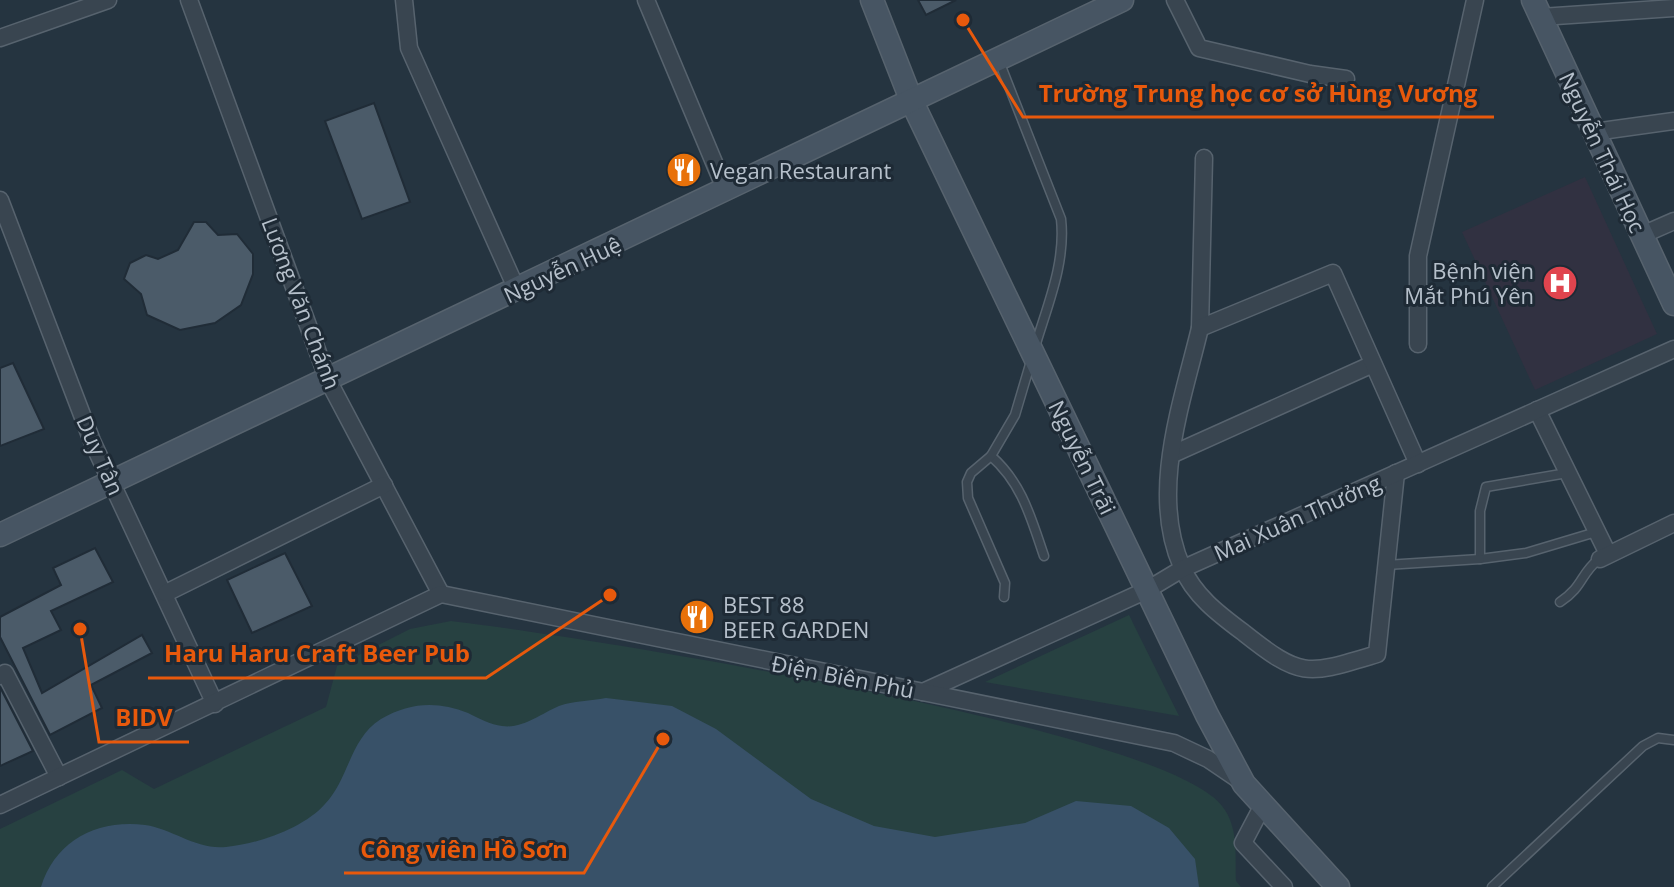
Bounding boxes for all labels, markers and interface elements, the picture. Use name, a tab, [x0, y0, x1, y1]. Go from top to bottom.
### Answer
street label: Nguyễn Thái Học	[1553, 67, 1653, 237]
callout: Trường Trung học cơ sở Hùng Vương	[1023, 69, 1494, 117]
text: Trường Trung học cơ sở Hùng Vương	[1039, 76, 1478, 109]
restaurant icon: Vegan Restaurant	[665, 151, 703, 189]
place label: Vegan Restaurant	[710, 155, 892, 185]
street label: Lương Văn Chánh	[255, 213, 349, 393]
street label: Nguyễn Huệ	[498, 229, 626, 309]
place label: Bệnh viện Mắt Phú Yên	[1404, 255, 1534, 310]
hospital icon: Bệnh viện Mắt Phú Yên	[1541, 264, 1579, 302]
street label: Nguyễn Trãi	[1042, 395, 1124, 519]
street label: Duy Tân	[70, 411, 132, 499]
street label: Mai Xuân Thưởng	[1209, 467, 1385, 567]
place label: BEST 88 BEER GARDEN	[723, 589, 869, 644]
restaurant icon: BEST 88 BEER GARDEN	[678, 598, 716, 636]
callout: Haru Haru Craft Beer Pub	[148, 630, 486, 678]
text: Haru Haru Craft Beer Pub	[164, 636, 470, 669]
street label: Điện Biên Phủ	[769, 647, 917, 705]
callout: BIDV	[99, 694, 189, 742]
text: BIDV	[115, 700, 173, 733]
callout: Công viên Hồ Sơn	[344, 825, 584, 873]
text: Công viên Hồ Sơn	[360, 832, 568, 865]

